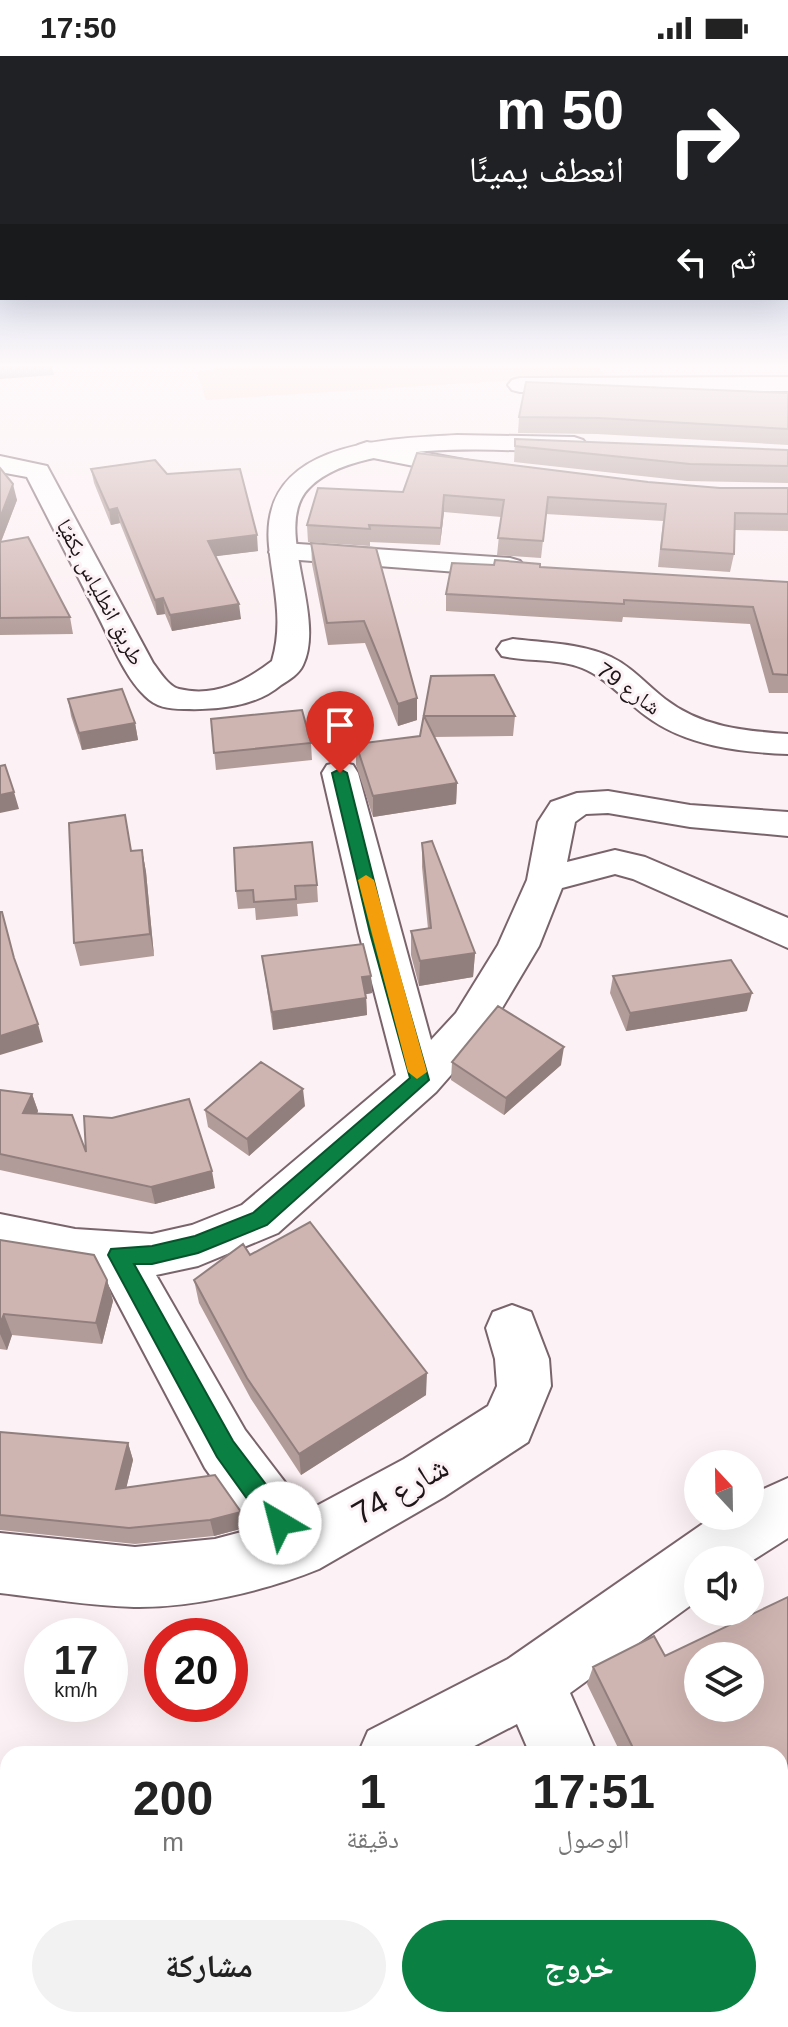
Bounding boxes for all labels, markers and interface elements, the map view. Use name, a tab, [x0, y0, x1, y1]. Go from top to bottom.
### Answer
text: 17:50	[40, 11, 117, 44]
text: 50 m	[496, 78, 624, 141]
icon: right	[652, 88, 756, 192]
text: انعطف يمينًا	[469, 149, 624, 190]
icon: left	[670, 240, 714, 284]
text: ثم	[730, 242, 756, 275]
street label: طريق انطلياس بكفيّا	[51, 515, 150, 670]
street label: شارع 79	[591, 657, 665, 721]
pin	[306, 691, 374, 773]
icon: arrive	[318, 703, 362, 747]
street label: شارع 74	[345, 1448, 456, 1534]
north arrow	[684, 1450, 764, 1530]
map controls	[684, 1450, 764, 1722]
position arrow	[238, 1481, 322, 1565]
button: sound	[684, 1546, 764, 1626]
speed limit sign: 20	[144, 1618, 248, 1722]
text: 17	[54, 1638, 98, 1682]
button: layers	[684, 1642, 764, 1722]
text: km/h	[54, 1679, 98, 1701]
text: 1	[359, 1765, 386, 1818]
text: 17:51	[532, 1765, 655, 1818]
text: 200	[133, 1772, 213, 1825]
text: دقيقة	[346, 1824, 399, 1854]
text: الوصول	[558, 1824, 630, 1854]
text: m	[162, 1827, 184, 1857]
button: مشاركة	[32, 1920, 386, 2012]
button: خروج	[402, 1920, 756, 2012]

